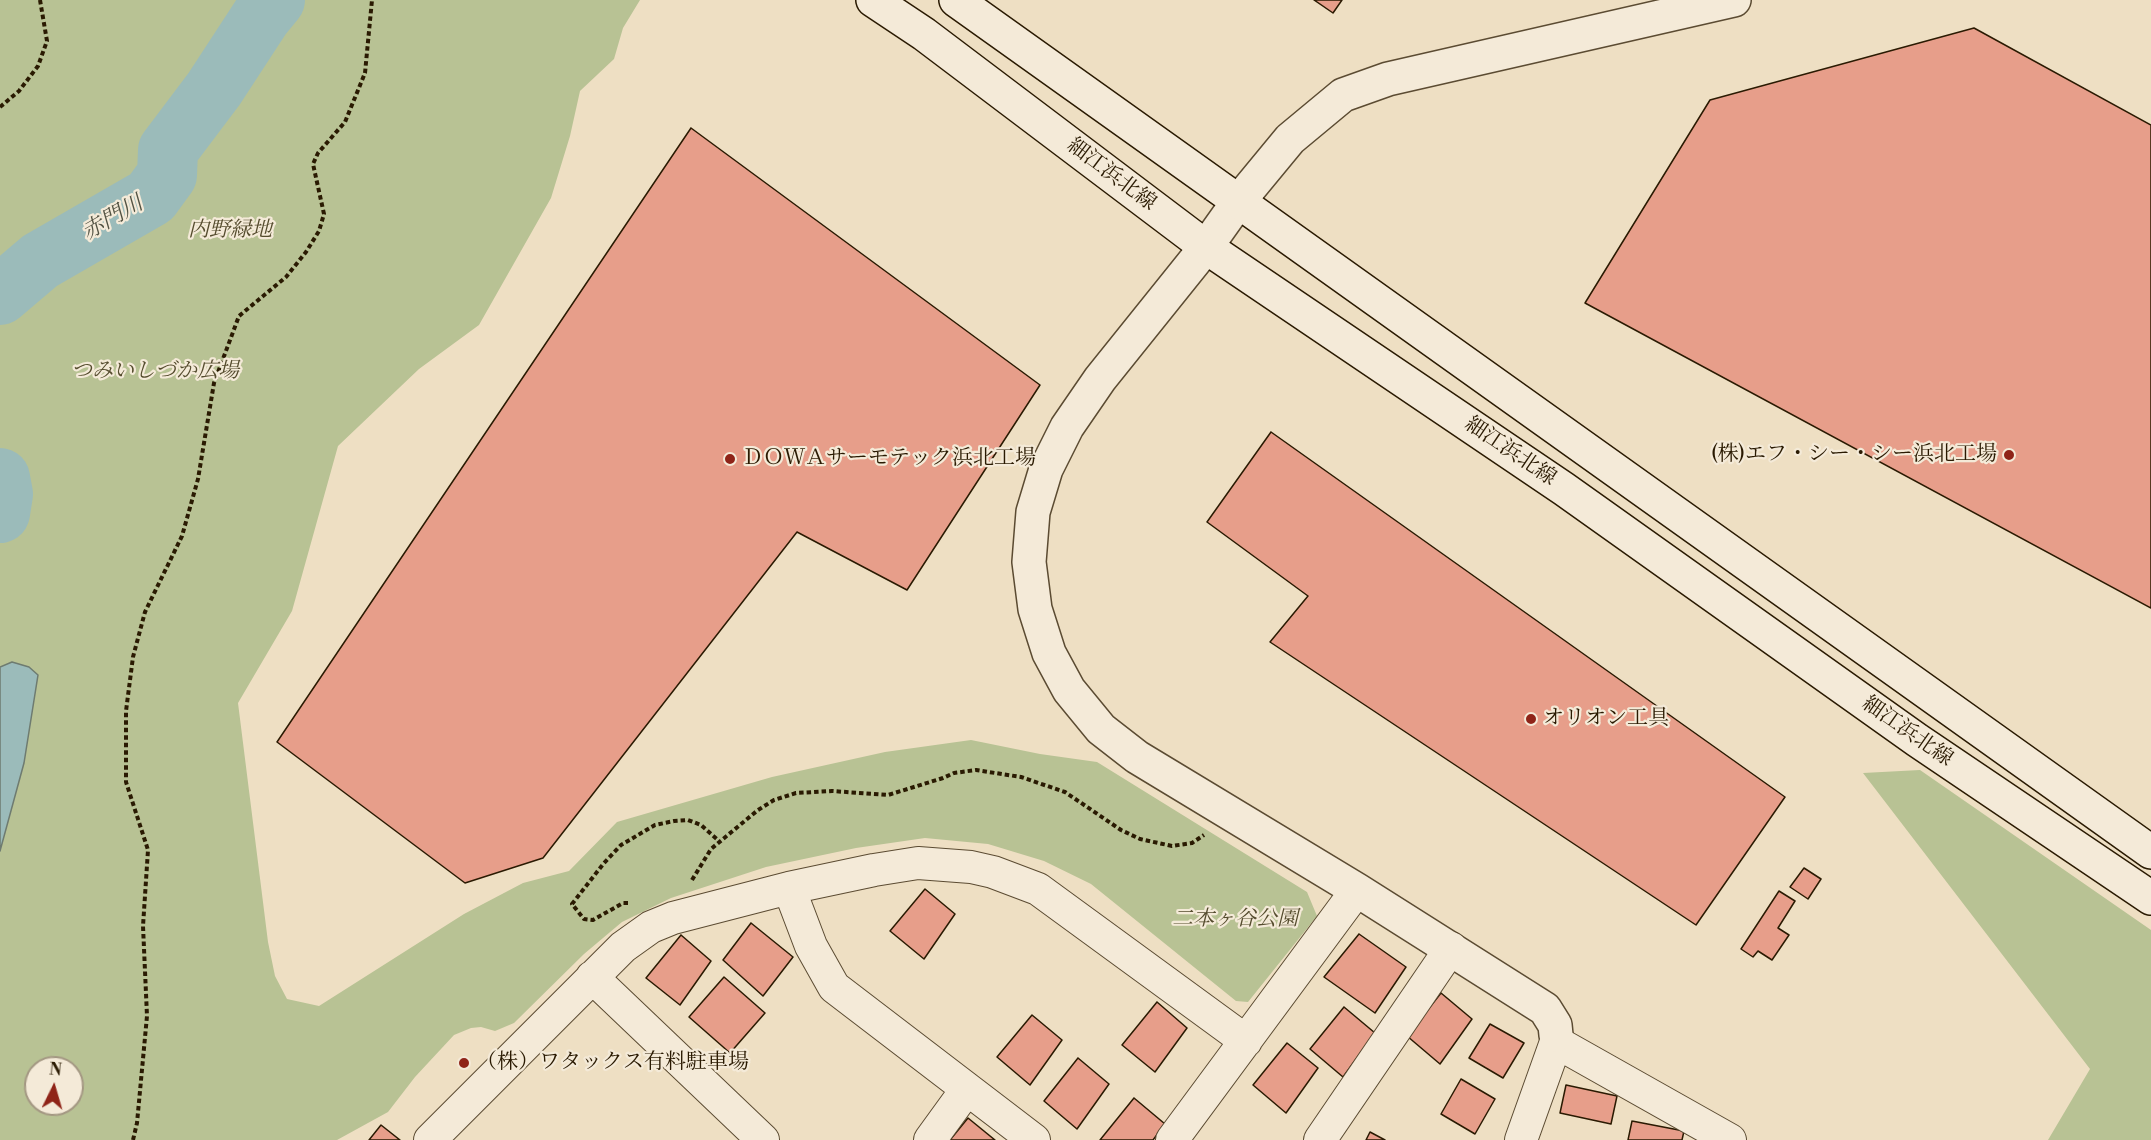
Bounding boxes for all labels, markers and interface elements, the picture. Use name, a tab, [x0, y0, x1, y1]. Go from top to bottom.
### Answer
street label: 細江浜北線	[1061, 133, 1161, 217]
water label: 赤門川	[78, 191, 148, 247]
park label: 内野緑地	[188, 218, 272, 244]
park label: つみいしづか広場	[71, 359, 239, 385]
street label: 細江浜北線	[1459, 412, 1561, 492]
place label: (株)エフ・シー・シー浜北工場	[1711, 442, 1997, 468]
place label: ＤＯＷＡサーモテック浜北工場	[742, 446, 1036, 472]
marker: (株)エフ・シー・シー浜北工場	[2002, 448, 2016, 462]
marker: ＤＯＷＡサーモテック浜北工場	[723, 452, 737, 466]
street label: 細江浜北線	[1857, 692, 1957, 772]
place label: オリオン工具	[1543, 706, 1669, 732]
marker: オリオン工具	[1524, 712, 1538, 726]
park label: 二本ヶ谷公園	[1172, 907, 1298, 933]
place label: （株）ワタックス有料駐車場	[476, 1050, 749, 1076]
north arrow	[24, 1056, 84, 1116]
marker: （株）ワタックス有料駐車場	[457, 1056, 471, 1070]
text: N	[48, 1060, 63, 1081]

